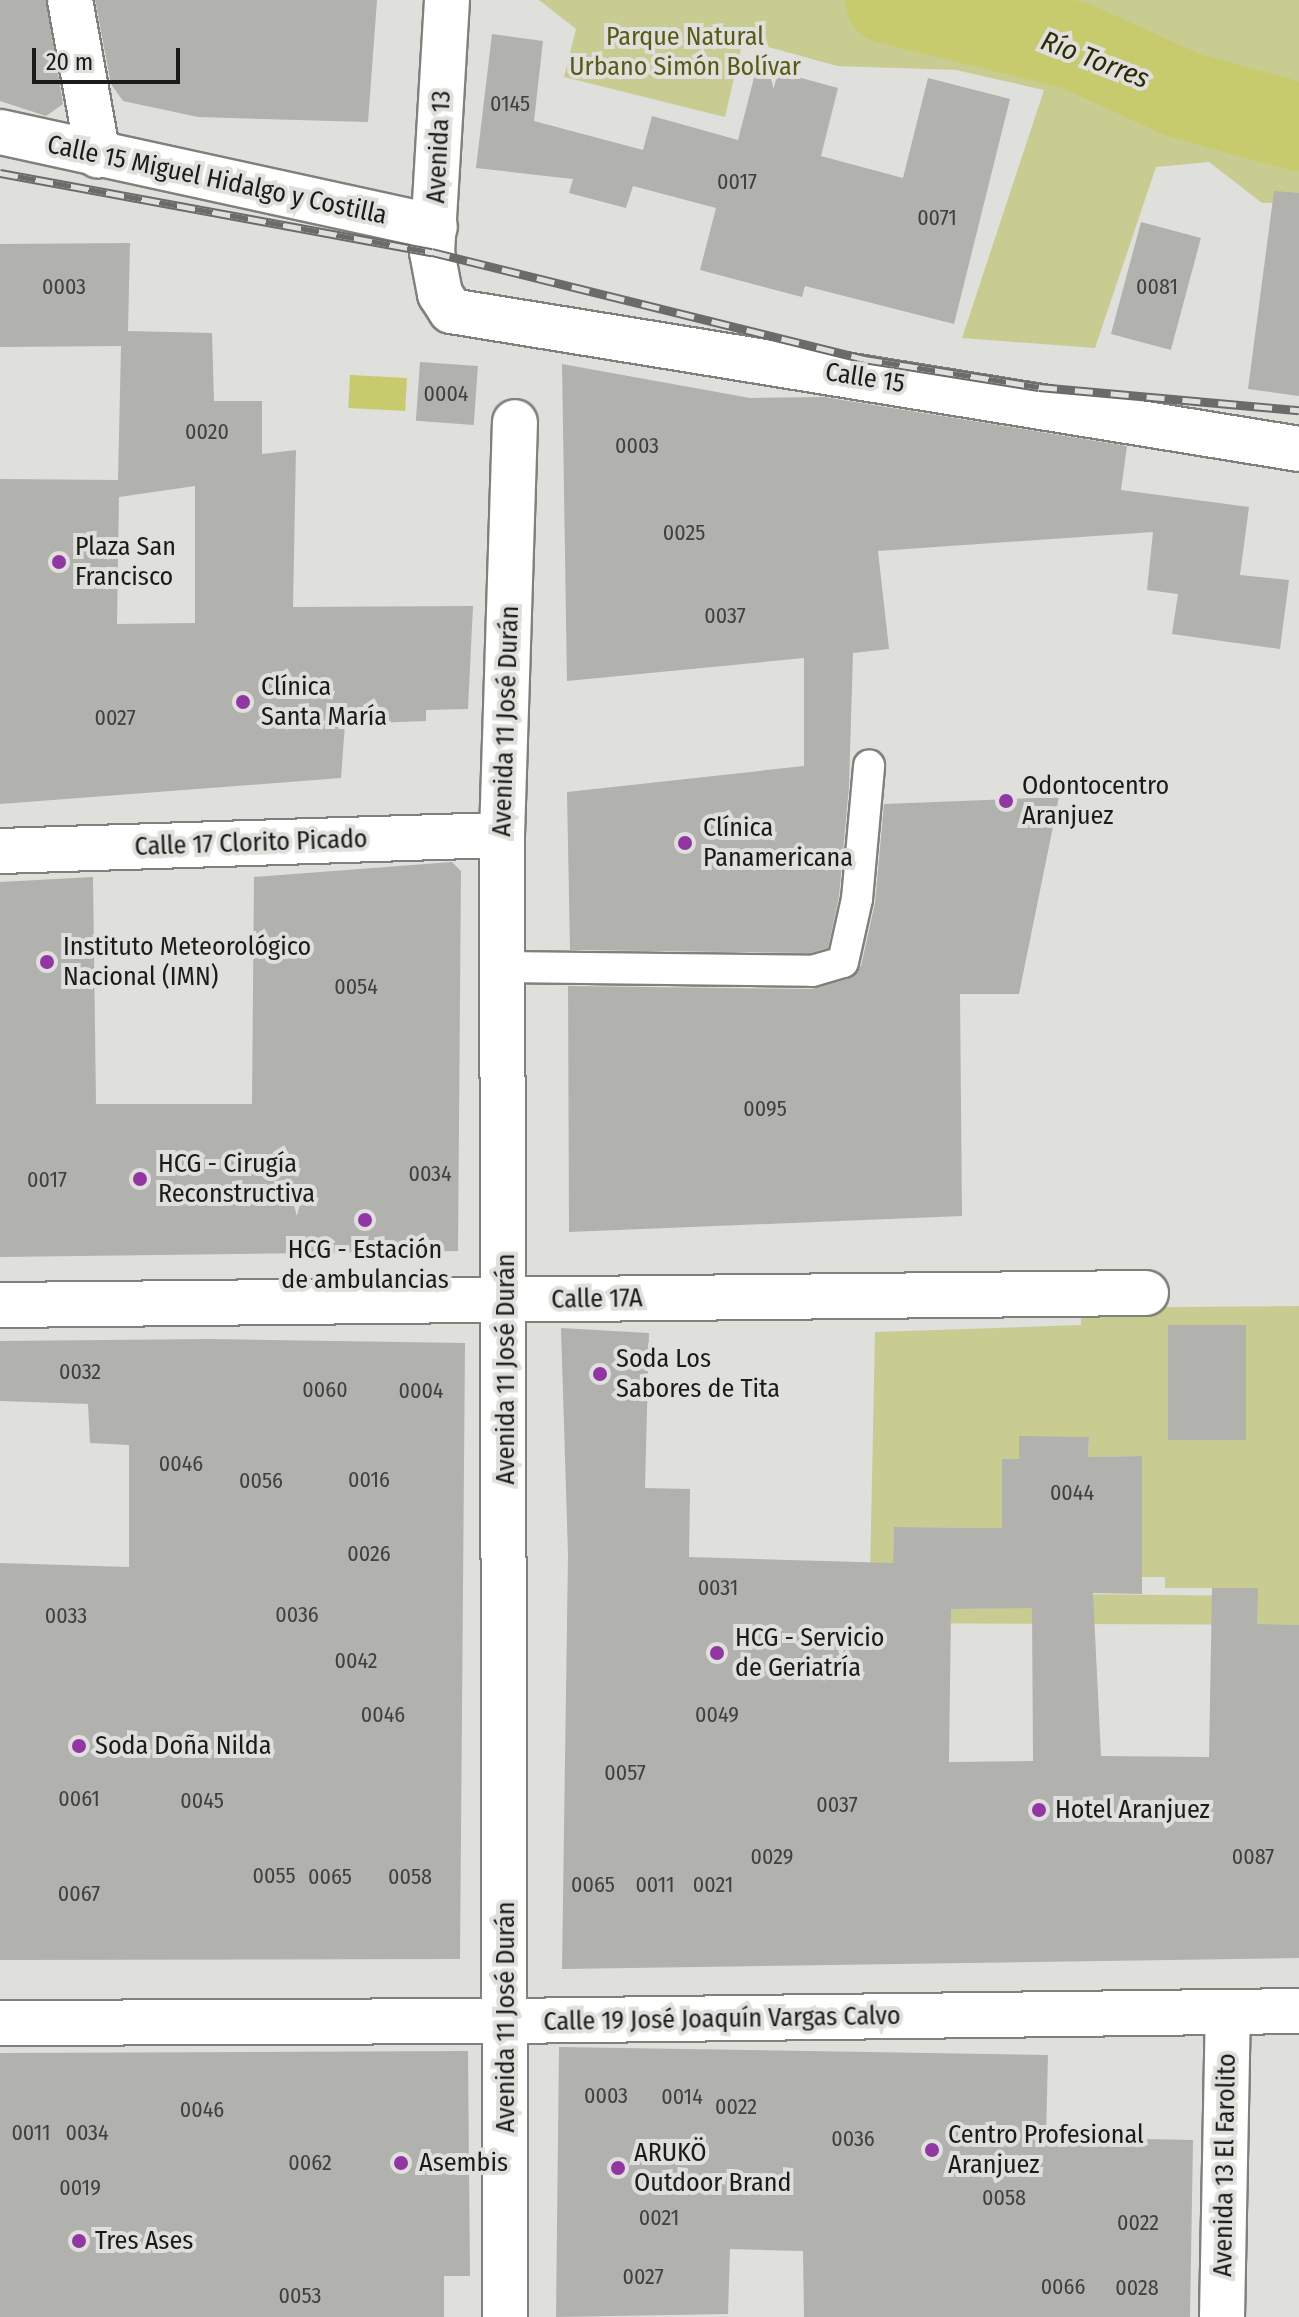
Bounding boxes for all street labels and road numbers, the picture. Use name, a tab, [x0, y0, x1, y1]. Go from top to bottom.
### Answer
street label: Avenida 13	[420, 90, 458, 204]
street label: Calle 15 Miguel Hidalgo y Costilla	[44, 129, 390, 231]
street label: Calle 15	[823, 356, 907, 400]
street label: Avenida 11 José Durán	[486, 605, 526, 837]
street label: Calle 17 Clorito Picado	[134, 823, 368, 863]
street label: Avenida 11 José Durán	[490, 1253, 522, 1485]
street label: Calle 17A	[551, 1283, 643, 1315]
street label: Avenida 11 José Durán	[490, 1901, 522, 2133]
street label: Calle 19 José Joaquín Vargas Calvo	[543, 2000, 901, 2038]
street label: Avenida 13 El Farolito	[1207, 2053, 1243, 2277]

